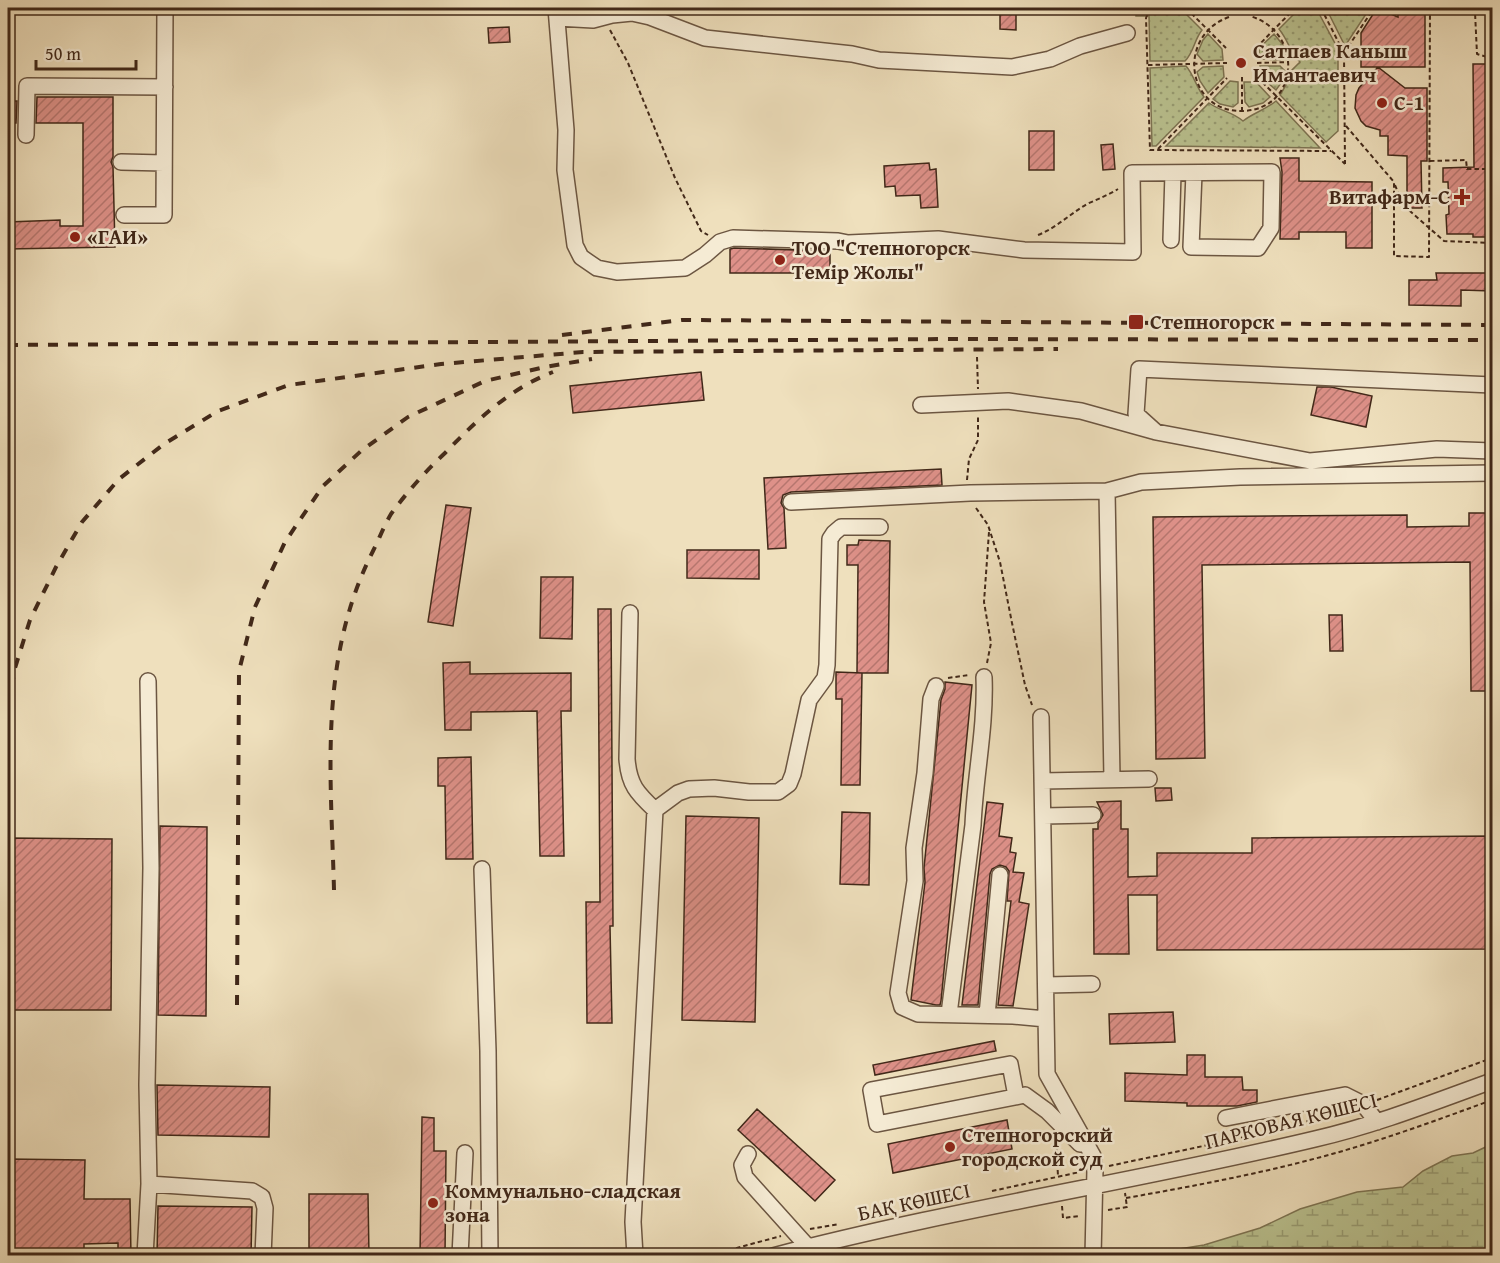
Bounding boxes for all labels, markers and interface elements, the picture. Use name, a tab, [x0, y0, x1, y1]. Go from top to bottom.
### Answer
scale bar	[36, 33, 136, 71]
place label: Сатпаев Каныш Имантаевич	[1253, 35, 1407, 90]
text: 50 m	[45, 40, 81, 67]
marker: Сатпаев Каныш Имантаевич	[1234, 56, 1248, 70]
place label: C-1	[1394, 87, 1424, 118]
marker: C-1	[1375, 96, 1389, 110]
place label: Витафарм-С	[1329, 181, 1450, 212]
marker: Витафарм-С	[1455, 190, 1469, 204]
place label: «ГАИ»	[87, 221, 148, 252]
marker: «ГАИ»	[68, 230, 82, 244]
place label: ТОО "Степногорск Темiр Жолы"	[792, 232, 971, 287]
marker: ТОО "Степногорск Темiр Жолы"	[773, 253, 787, 267]
place label: Степногорск	[1150, 306, 1275, 337]
marker: Степногорск	[1127, 313, 1145, 331]
street label: ПАРКОВАЯ КӨШЕСІ	[1201, 1084, 1380, 1157]
place label: Степногорский городской суд	[962, 1119, 1113, 1174]
marker: Степногорский городской суд	[943, 1140, 957, 1154]
street label: БАҚ КӨШЕСІ	[855, 1174, 973, 1229]
place label: Коммунально-сладская зона	[445, 1175, 681, 1230]
marker: Коммунально-сладская зона	[426, 1196, 440, 1210]

